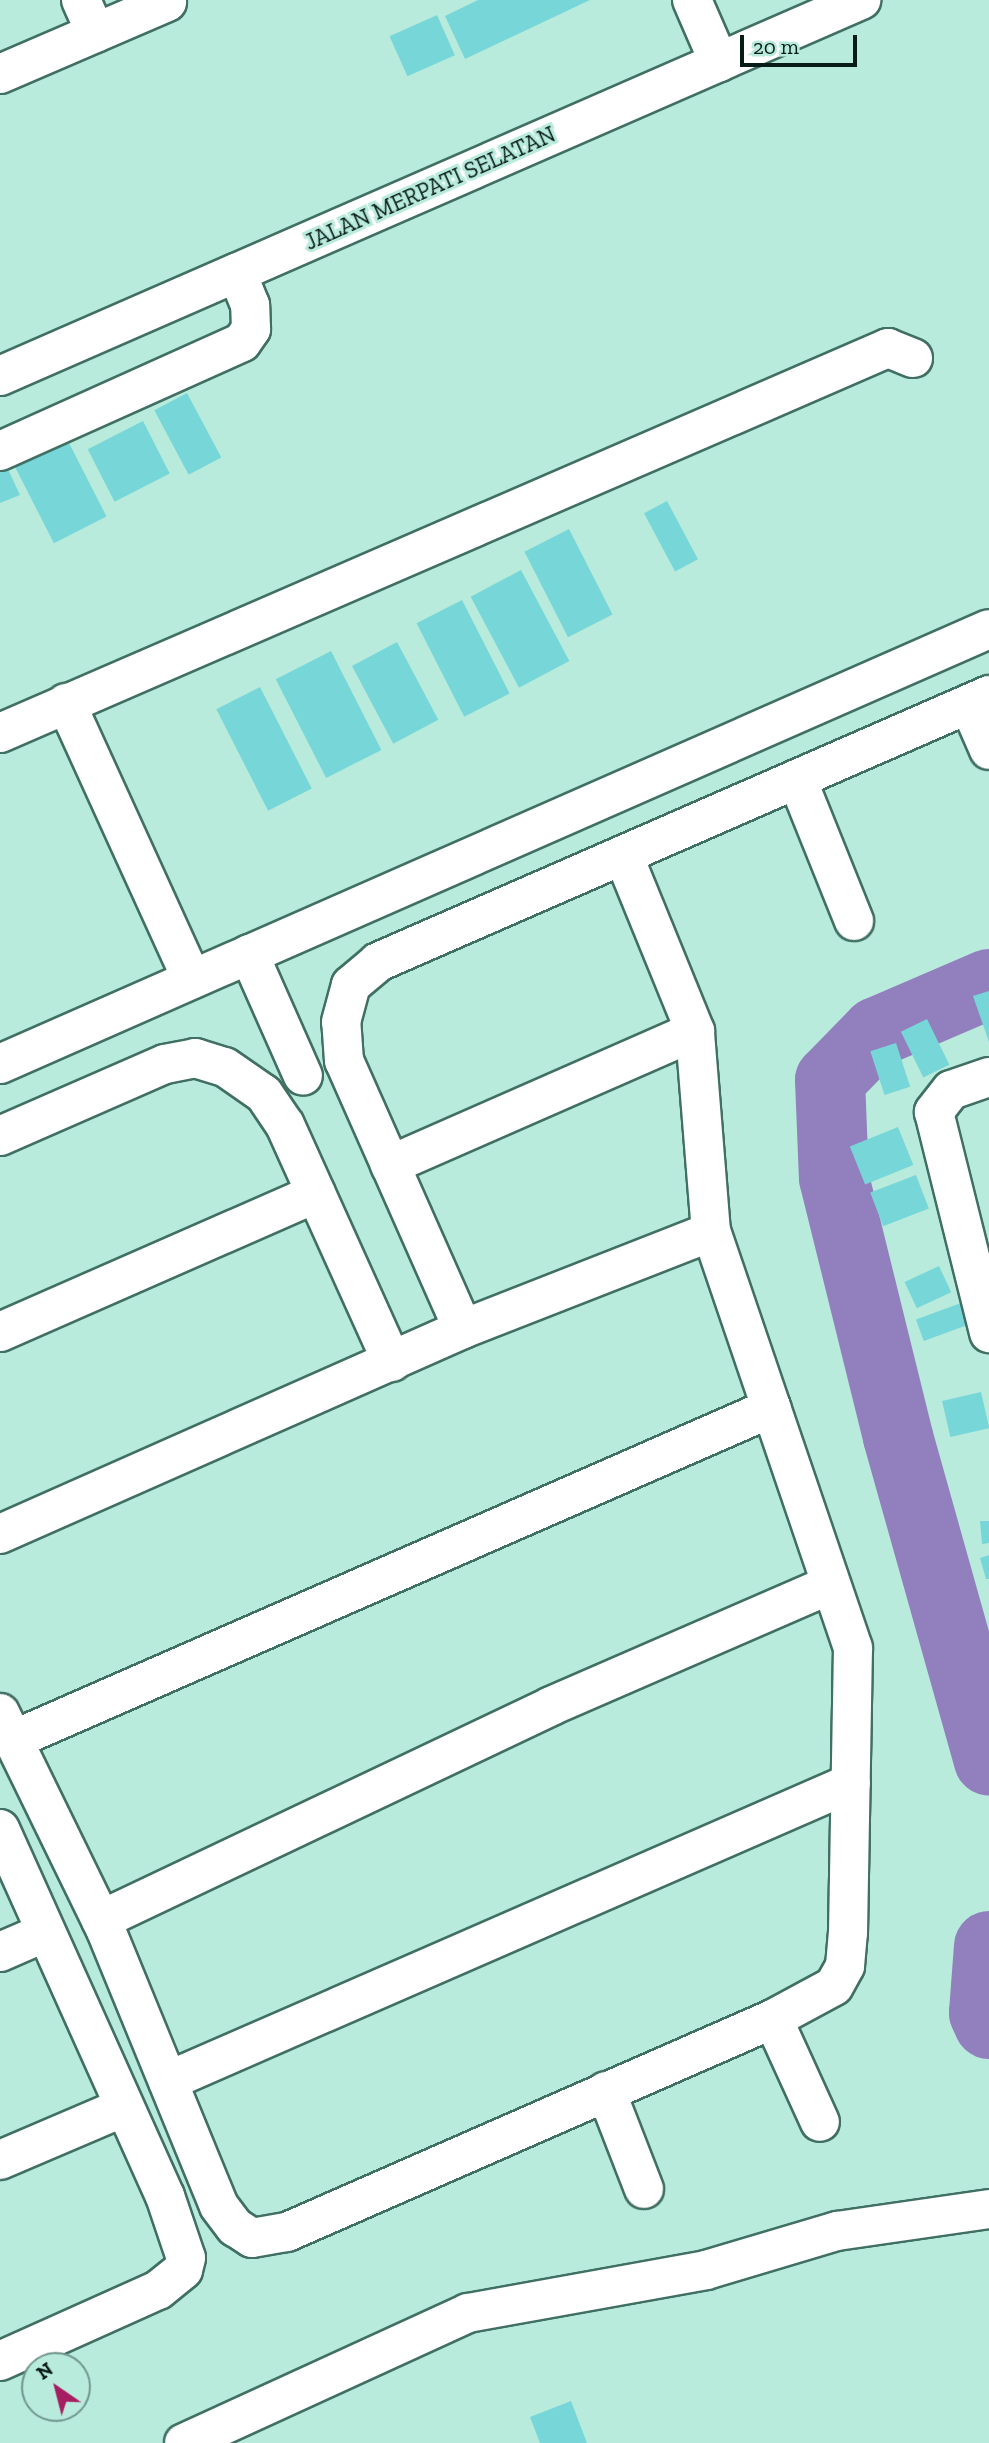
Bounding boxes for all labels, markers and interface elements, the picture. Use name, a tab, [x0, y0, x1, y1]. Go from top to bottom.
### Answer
scale bar	[744, 21, 861, 65]
text: 20 m	[753, 34, 799, 59]
street label: JALAN MERPATI SELATAN	[300, 120, 560, 256]
north arrow	[21, 2352, 91, 2422]
text: N	[32, 2357, 57, 2385]

